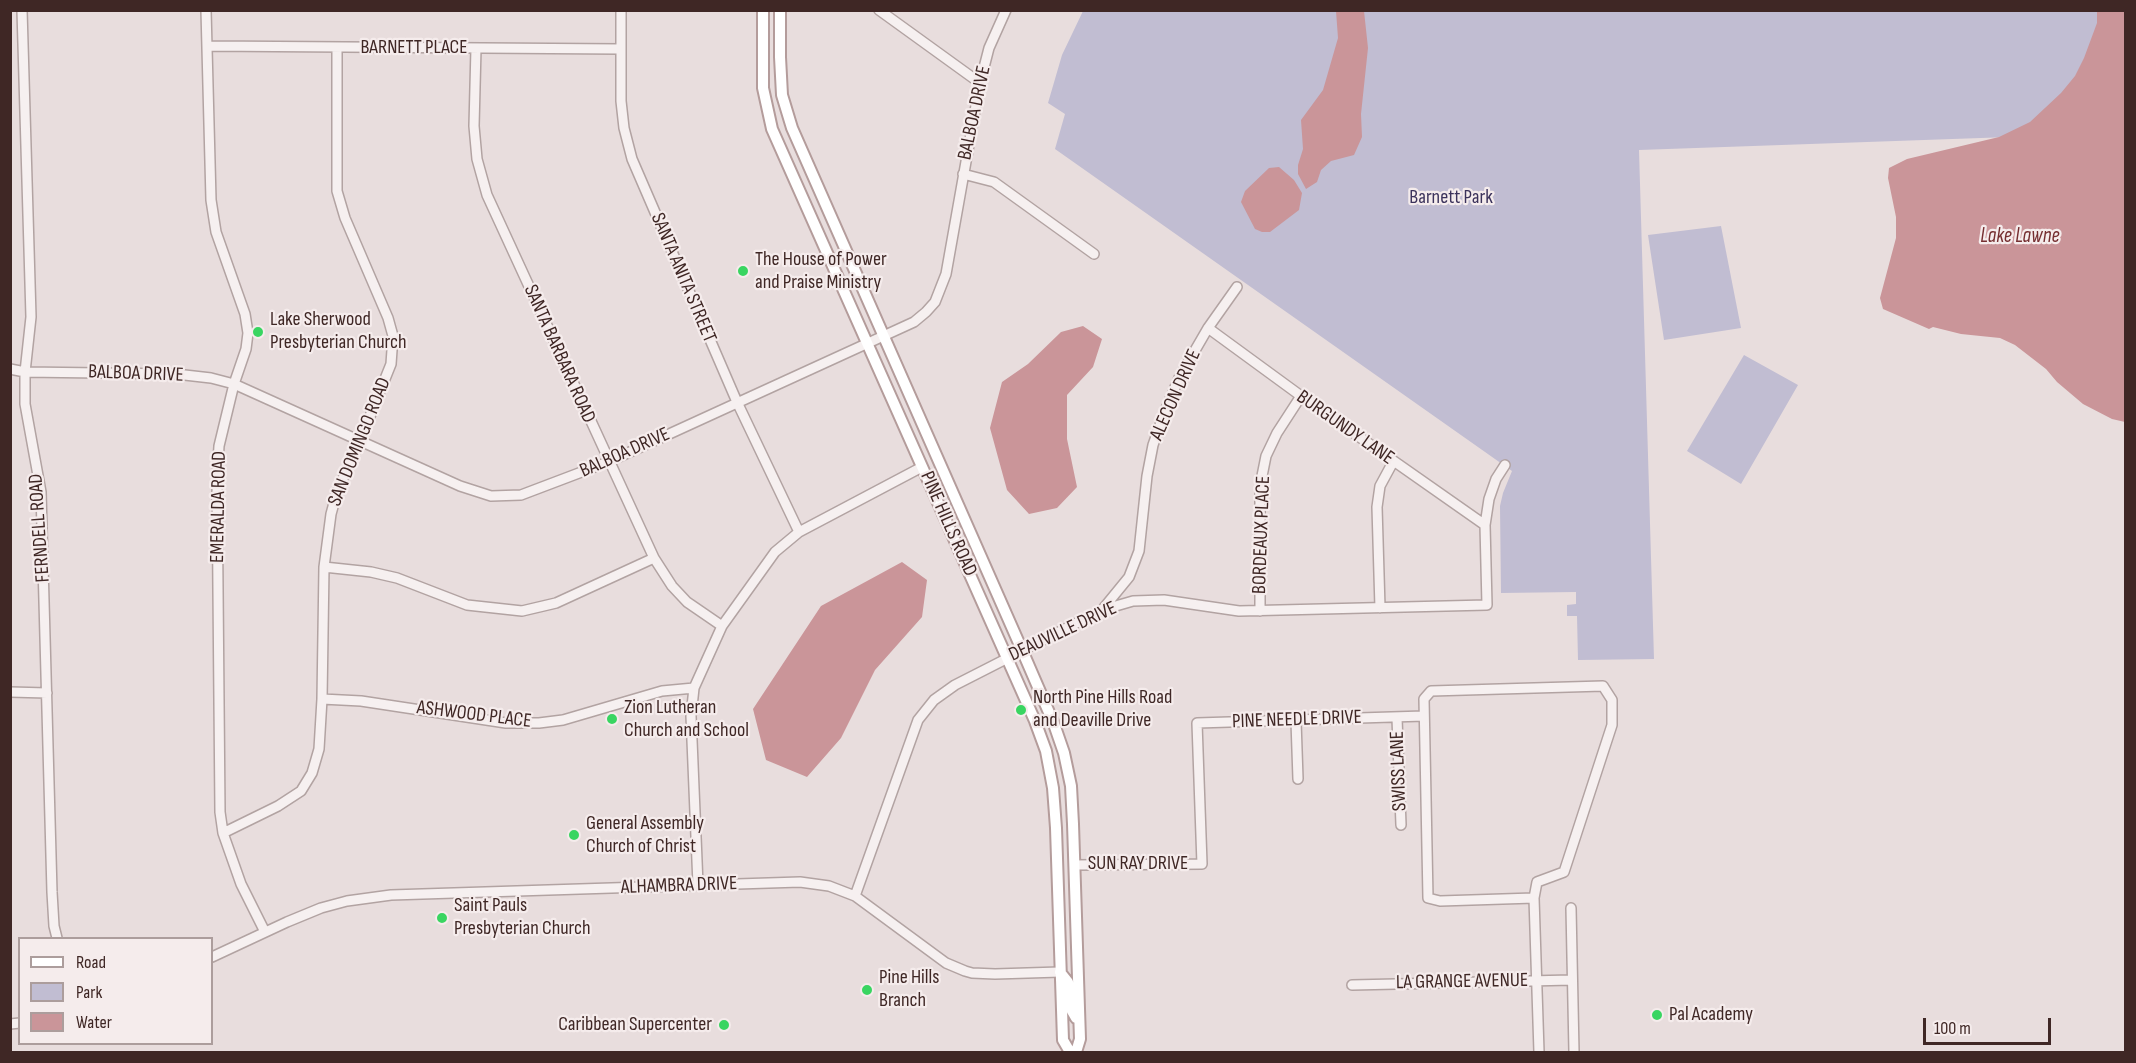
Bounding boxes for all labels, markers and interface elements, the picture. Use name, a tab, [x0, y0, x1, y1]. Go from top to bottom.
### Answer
street label: BARNETT PLACE	[361, 36, 467, 60]
street label: BALBOA DRIVE	[953, 64, 997, 162]
park label: Barnett Park	[1409, 186, 1493, 210]
street label: SANTA ANITA STREET	[645, 210, 721, 346]
water label: Lake Lawne	[1980, 224, 2060, 250]
place label: The House of Power and Praise Ministry	[755, 248, 887, 295]
marker: The House of Power and Praise Ministry	[736, 264, 750, 278]
street label: SANTA BARBARA ROAD	[518, 281, 600, 427]
place label: Lake Sherwood Presbyterian Church	[270, 308, 407, 355]
marker: Lake Sherwood Presbyterian Church	[251, 325, 265, 339]
street label: ALECON DRIVE	[1145, 346, 1207, 444]
street label: BALBOA DRIVE	[88, 360, 184, 388]
street label: SAN DOMINGO ROAD	[323, 374, 397, 510]
street label: BURGUNDY LANE	[1292, 386, 1398, 470]
street label: BALBOA DRIVE	[576, 423, 674, 483]
street label: EMERALDA ROAD	[206, 451, 232, 563]
street label: PINE HILLS ROAD	[914, 468, 982, 580]
street label: FERNDELL ROAD	[24, 473, 56, 583]
street label: BORDEAUX PLACE	[1248, 475, 1276, 595]
street label: DEAUVILLE DRIVE	[1005, 597, 1121, 667]
place label: North Pine Hills Road and Deaville Drive	[1033, 686, 1172, 733]
street label: ASHWOOD PLACE	[415, 696, 533, 734]
place label: Zion Lutheran Church and School	[624, 696, 749, 743]
marker: North Pine Hills Road and Deaville Drive	[1014, 703, 1028, 717]
street label: PINE NEEDLE DRIVE	[1232, 706, 1362, 734]
marker: Zion Lutheran Church and School	[605, 712, 619, 726]
street label: SWISS LANE	[1386, 731, 1412, 811]
place label: General Assembly Church of Christ	[586, 812, 704, 859]
marker: General Assembly Church of Christ	[567, 828, 581, 842]
street label: SUN RAY DRIVE	[1088, 852, 1188, 876]
street label: ALHAMBRA DRIVE	[620, 872, 738, 900]
place label: Saint Pauls Presbyterian Church	[454, 894, 591, 941]
marker: Saint Pauls Presbyterian Church	[435, 911, 449, 925]
legend	[18, 937, 213, 1045]
text: Road	[76, 952, 106, 973]
place label: Pine Hills Branch	[879, 966, 939, 1013]
street label: LA GRANGE AVENUE	[1396, 969, 1528, 995]
text: Park	[76, 982, 102, 1003]
marker: Pine Hills Branch	[860, 983, 874, 997]
place label: Pal Academy	[1669, 1003, 1753, 1027]
scale bar	[1926, 1006, 2054, 1044]
marker: Pal Academy	[1650, 1008, 1664, 1022]
text: Water	[76, 1012, 112, 1033]
place label: Caribbean Supercenter	[558, 1013, 712, 1037]
marker: Caribbean Supercenter	[717, 1018, 731, 1032]
text: 100 m	[1934, 1018, 1971, 1039]

